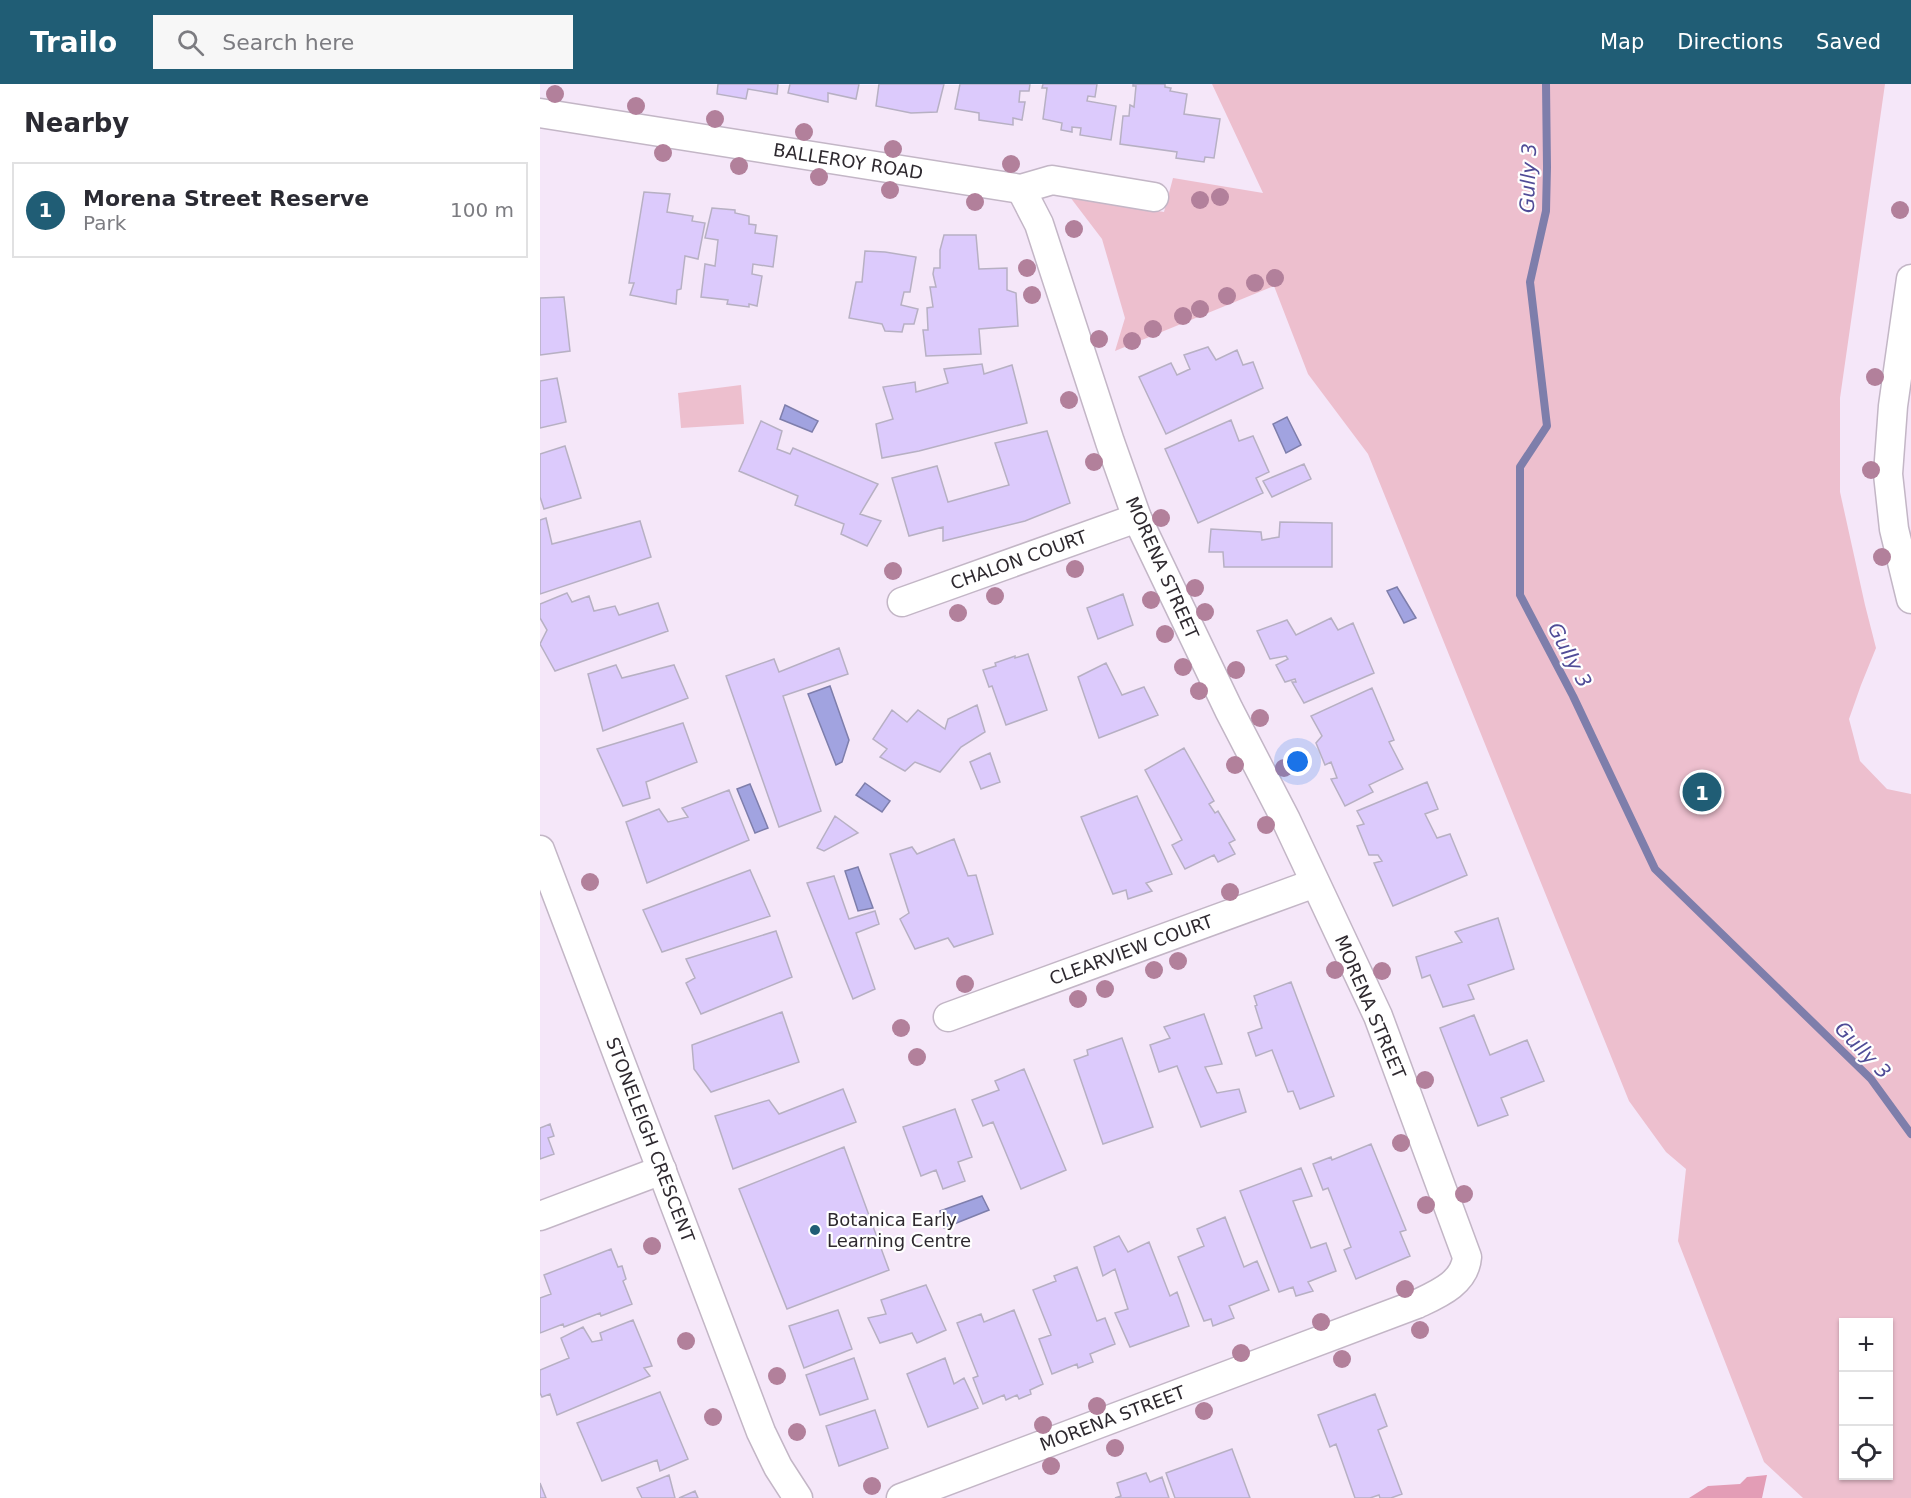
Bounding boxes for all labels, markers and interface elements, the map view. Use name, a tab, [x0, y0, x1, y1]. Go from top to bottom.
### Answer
search box	[153, 15, 573, 69]
text: Trailo	[30, 26, 117, 59]
icon: search	[174, 26, 207, 59]
text: Search here	[222, 30, 354, 55]
text: Map	[1600, 30, 1644, 54]
text: Directions	[1677, 30, 1783, 54]
text: Saved	[1816, 30, 1881, 54]
text: Nearby	[24, 108, 129, 138]
street label: BALLEROY ROAD	[772, 139, 925, 183]
water label: Gully 3	[1515, 142, 1541, 214]
text: Morena Street Reserve	[83, 186, 369, 211]
text: 1	[39, 198, 52, 222]
text: 100 m	[450, 198, 514, 222]
text: Park	[83, 211, 126, 235]
street label: MORENA STREET	[1122, 493, 1204, 643]
street label: CHALON COURT	[948, 525, 1091, 594]
water label: Gully 3	[1543, 618, 1597, 692]
your location	[1283, 747, 1312, 776]
pin: 1	[1682, 770, 1722, 814]
street label: CLEARVIEW COURT	[1046, 910, 1217, 989]
street label: MORENA STREET	[1331, 932, 1411, 1083]
water label: Gully 3	[1830, 1016, 1896, 1084]
street label: STONELEIGH CRESCENT	[602, 1034, 699, 1246]
place label: Botanica Early Learning Centre	[827, 1209, 971, 1251]
marker: Botanica Early Learning Centre	[808, 1223, 822, 1237]
map controls	[1839, 1318, 1893, 1480]
button: +	[1839, 1318, 1893, 1372]
button: −	[1839, 1372, 1893, 1426]
street label: MORENA STREET	[1037, 1381, 1189, 1455]
button: locate	[1839, 1426, 1893, 1480]

